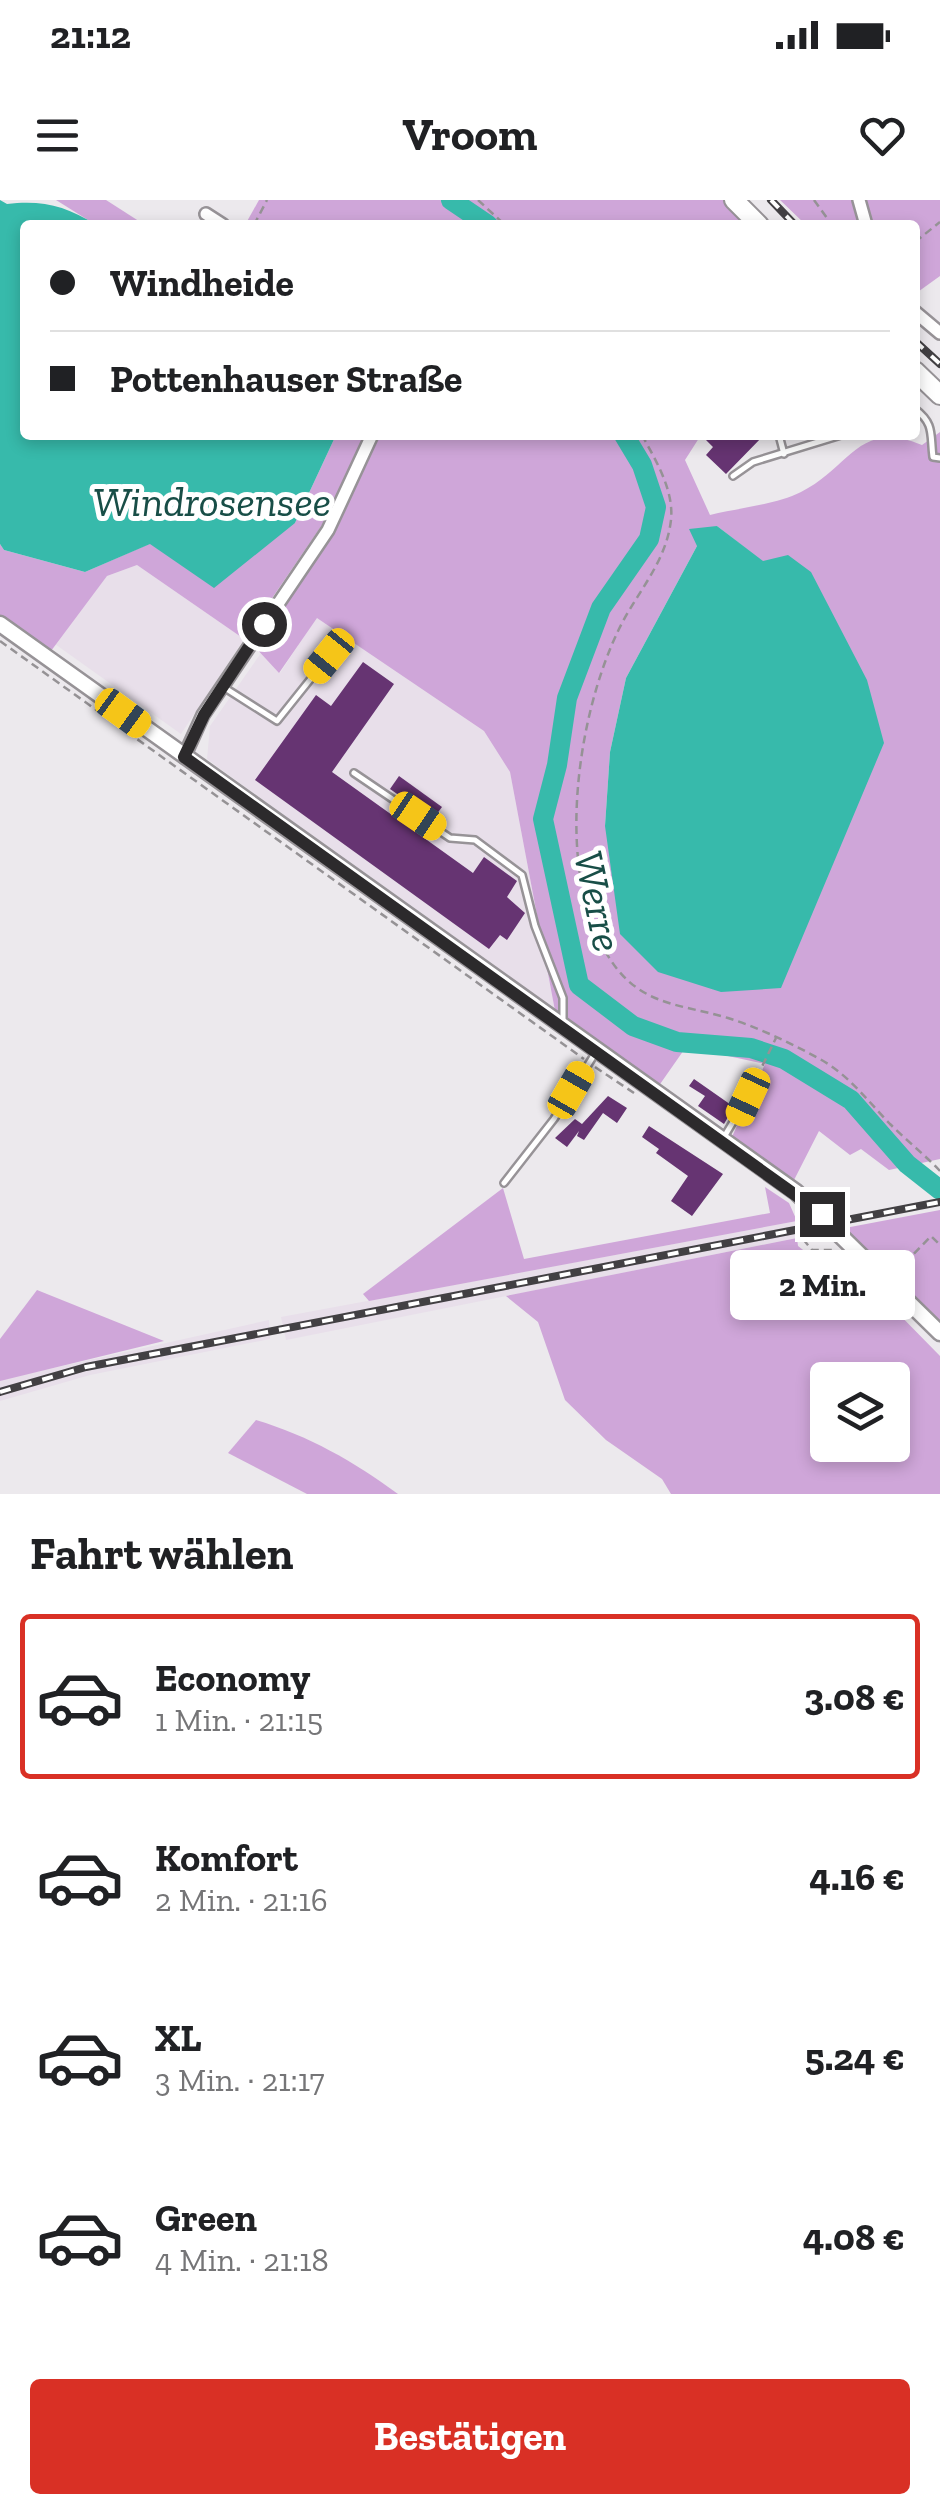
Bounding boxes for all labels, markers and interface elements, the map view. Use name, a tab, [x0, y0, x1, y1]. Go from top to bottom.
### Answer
text: 21:12	[50, 12, 131, 58]
icon: menu	[30, 108, 85, 163]
text: Vroom	[403, 108, 537, 162]
icon: heart	[855, 108, 910, 163]
text: Windheide	[110, 260, 294, 306]
text: Pottenhauser Straße	[110, 356, 462, 402]
water label: Windrosensee	[93, 476, 331, 527]
route start	[242, 602, 287, 647]
car	[298, 623, 360, 689]
car	[90, 683, 156, 743]
car	[385, 787, 451, 845]
water label: Werre	[563, 846, 634, 956]
car	[543, 1057, 599, 1123]
car	[722, 1063, 774, 1131]
route end	[800, 1192, 845, 1237]
callout: 2 Min.	[730, 1249, 914, 1319]
text: 2 Min.	[779, 1266, 866, 1304]
map controls	[810, 1362, 910, 1462]
button: layers	[810, 1362, 910, 1462]
text: Fahrt wählen	[30, 1527, 293, 1581]
icon: car	[35, 1652, 125, 1742]
text: Economy	[155, 1655, 310, 1701]
text: 3.08 €	[804, 1674, 905, 1720]
text: 1 Min. · 21:15	[155, 1701, 323, 1739]
icon: car	[35, 1832, 125, 1922]
text: Komfort	[155, 1835, 298, 1881]
text: 4.16 €	[809, 1854, 905, 1900]
text: 2 Min. · 21:16	[155, 1881, 328, 1919]
icon: car	[35, 2012, 125, 2102]
text: XL	[155, 2015, 202, 2061]
text: 5.24 €	[805, 2034, 905, 2080]
text: 3 Min. · 21:17	[155, 2061, 325, 2099]
icon: car	[35, 2192, 125, 2282]
text: Green	[155, 2195, 257, 2241]
text: 4.08 €	[803, 2214, 905, 2260]
text: 4 Min. · 21:18	[155, 2241, 329, 2279]
button: Bestätigen	[30, 2379, 910, 2494]

